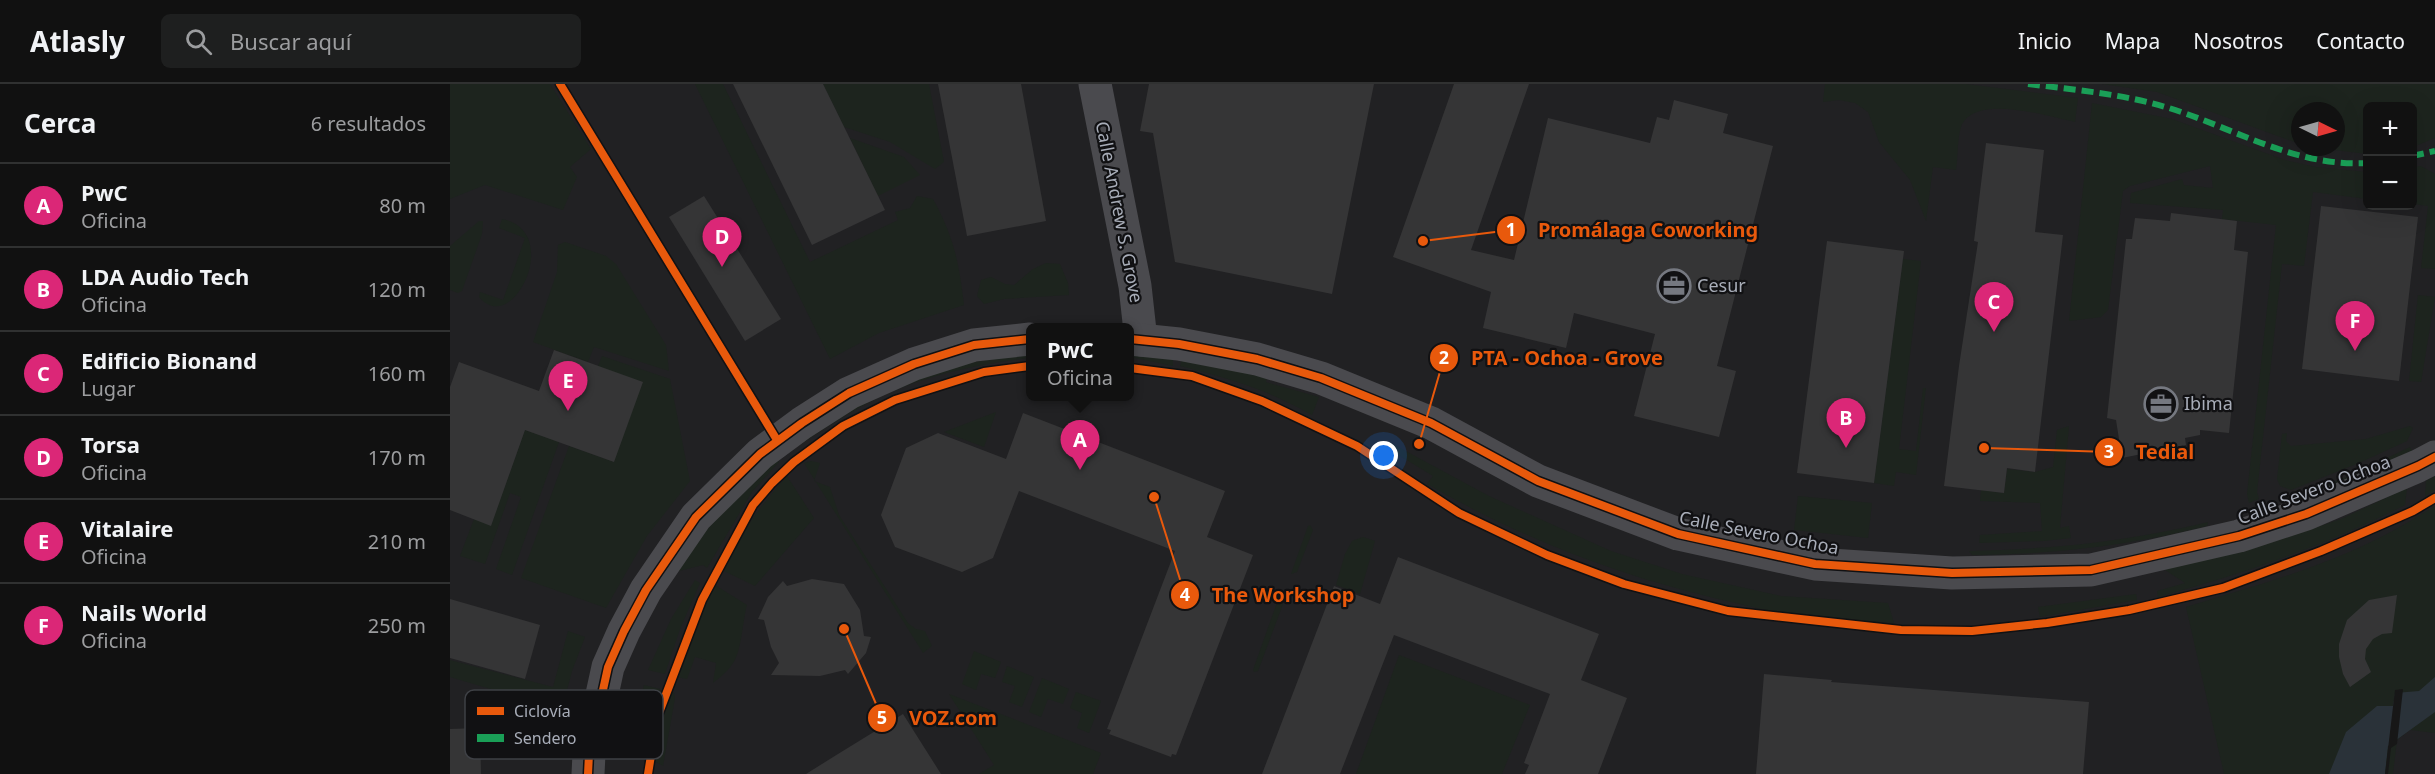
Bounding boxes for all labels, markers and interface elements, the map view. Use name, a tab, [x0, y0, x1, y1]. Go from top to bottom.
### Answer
search box	[161, 14, 581, 68]
text: Atlasly	[30, 22, 125, 60]
icon: search	[182, 25, 215, 58]
text: Buscar aquí	[230, 26, 351, 56]
text: Inicio	[2018, 27, 2072, 55]
text: Mapa	[2105, 27, 2160, 55]
text: Nosotros	[2193, 27, 2283, 55]
text: Contacto	[2316, 27, 2405, 55]
north arrow	[2291, 102, 2345, 156]
map controls	[2363, 102, 2417, 210]
button: +	[2363, 102, 2417, 156]
text: Cerca	[24, 105, 96, 141]
text: 6 resultados	[311, 110, 426, 137]
street label: Calle Andrew S. Grove	[1091, 119, 1149, 305]
button: −	[2363, 156, 2417, 210]
text: PwC	[81, 177, 128, 207]
text: A	[37, 192, 50, 219]
text: 80 m	[379, 192, 426, 219]
text: Oficina	[81, 207, 147, 234]
callout: Promálaga Coworking	[1496, 211, 1770, 249]
text: Promálaga Coworking	[1538, 216, 1758, 243]
text: 1	[1506, 217, 1516, 241]
pin: D	[702, 218, 742, 267]
text: LDA Audio Tech	[81, 261, 249, 291]
office icon: Cesur	[1656, 268, 1692, 304]
place label: Cesur	[1697, 273, 1746, 297]
text: B	[37, 276, 50, 303]
text: 120 m	[368, 276, 426, 303]
pin: C	[1974, 282, 2014, 332]
text: Oficina	[81, 291, 147, 318]
pin: F	[2336, 302, 2374, 351]
popup	[1026, 323, 1134, 401]
text: PwC	[1047, 334, 1094, 364]
callout: PTA - Ochoa - Grove	[1429, 339, 1675, 377]
text: PTA - Ochoa - Grove	[1471, 344, 1663, 371]
text: Edificio Bionand	[81, 345, 257, 375]
text: 2	[1439, 345, 1449, 369]
text: C	[37, 360, 50, 387]
text: 160 m	[368, 360, 426, 387]
pin: E	[548, 362, 588, 411]
text: Oficina	[1047, 364, 1113, 391]
text: Lugar	[81, 375, 136, 402]
office icon: Ibima	[2143, 386, 2179, 422]
place label: Ibima	[2184, 391, 2233, 415]
pin: B	[1826, 398, 1866, 448]
pin: A	[1060, 420, 1100, 470]
text: Torsa	[81, 429, 140, 459]
callout: Tedial	[2094, 433, 2207, 471]
text: Tedial	[2136, 438, 2194, 465]
text: 3	[2104, 439, 2114, 463]
your location	[1369, 441, 1398, 470]
text: D	[36, 444, 51, 471]
text: 170 m	[368, 444, 426, 471]
street label: Calle Severo Ochoa	[2234, 449, 2394, 529]
text: Oficina	[81, 459, 147, 486]
street label: Calle Severo Ochoa	[1677, 505, 1841, 559]
text: Vitalaire	[81, 513, 173, 543]
text: E	[38, 528, 49, 555]
text: 210 m	[368, 528, 426, 555]
text: Oficina	[81, 543, 147, 570]
callout: The Workshop	[1170, 576, 1366, 614]
text: The Workshop	[1212, 581, 1354, 608]
text: 4	[1180, 582, 1190, 606]
text: Nails World	[81, 597, 207, 627]
text: F	[38, 612, 49, 639]
text: 250 m	[368, 612, 426, 639]
text: Oficina	[81, 627, 147, 654]
legend	[465, 690, 663, 759]
callout: VOZ.com	[867, 699, 1009, 737]
text: Ciclovía	[514, 700, 571, 722]
text: VOZ.com	[909, 704, 997, 731]
text: 5	[877, 705, 887, 729]
text: Sendero	[514, 727, 577, 749]

